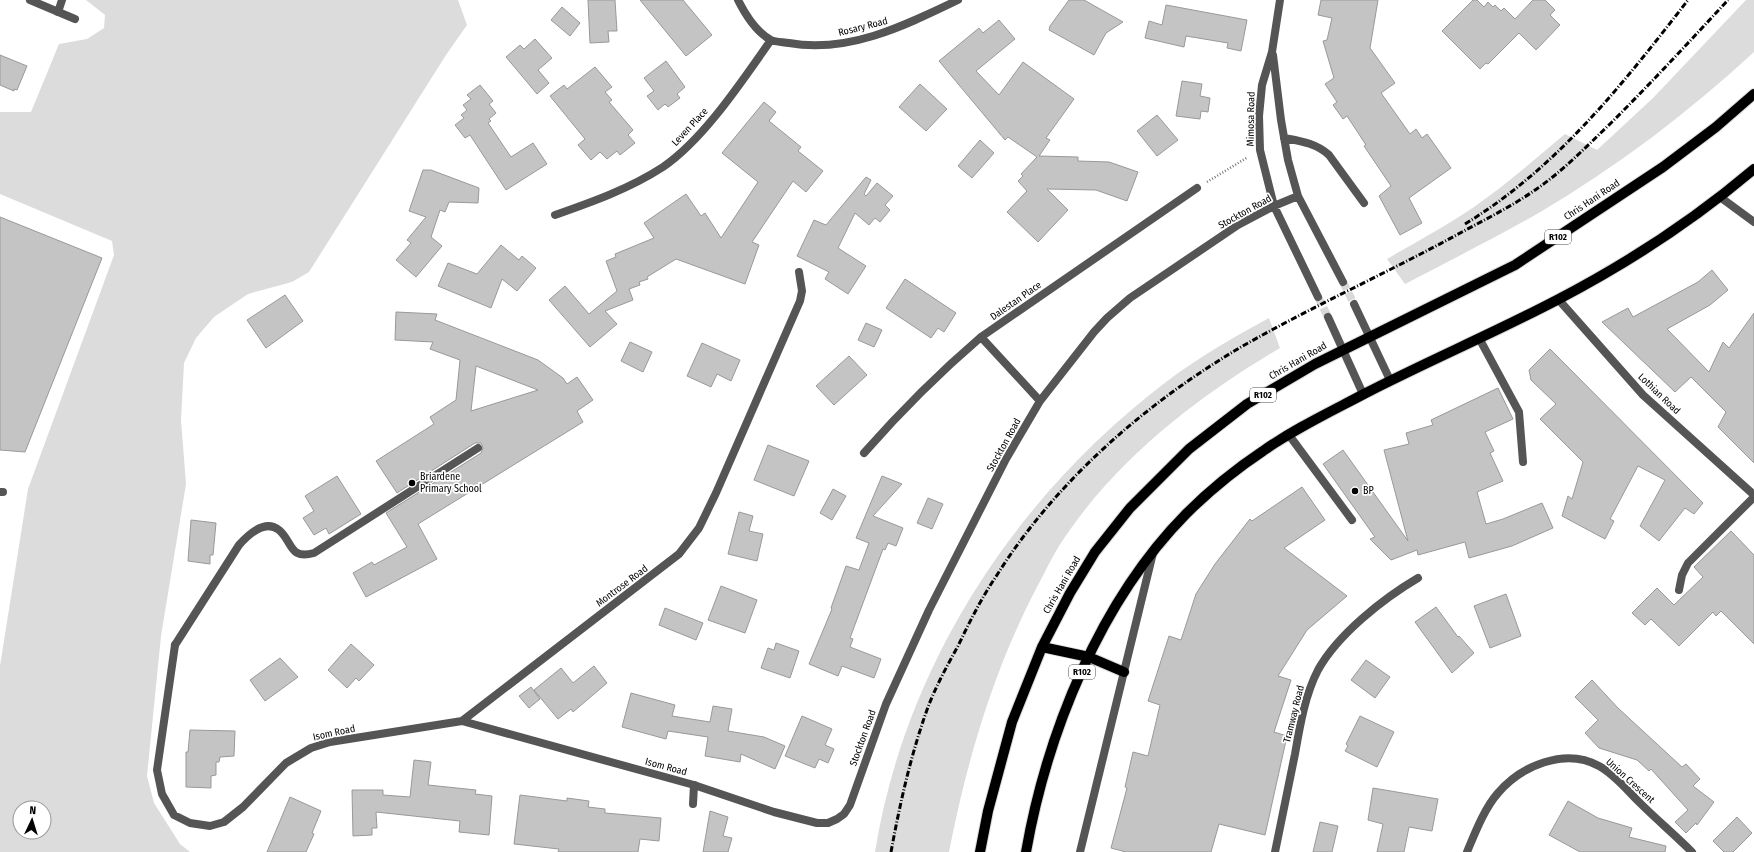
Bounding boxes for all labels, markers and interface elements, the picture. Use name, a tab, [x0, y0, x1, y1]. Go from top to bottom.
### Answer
street label: Rosary Road	[837, 15, 889, 39]
street label: Mimosa Road	[1245, 92, 1257, 146]
street label: Leven Place	[669, 105, 711, 149]
street label: Chris Hani Road	[1562, 177, 1622, 223]
street label: Stockton Road	[1216, 192, 1274, 232]
road number: R102	[1545, 230, 1571, 244]
street label: Dalestan Place	[988, 279, 1044, 323]
street label: Chris Hani Road	[1267, 340, 1329, 382]
street label: Lothian Road	[1635, 371, 1683, 417]
road number: R102	[1250, 388, 1276, 402]
street label: Stockton Road	[984, 416, 1024, 474]
place label: Briardene Primary School	[420, 471, 482, 495]
marker: Briardene Primary School	[407, 478, 417, 488]
place label: BP	[1363, 485, 1374, 497]
marker: BP	[1350, 486, 1360, 496]
street label: Chris Hani Road	[1041, 554, 1083, 616]
street label: Montrose Road	[594, 563, 650, 609]
road number: R102	[1069, 665, 1095, 679]
street label: Tramway Road	[1281, 684, 1307, 744]
street label: Stockton Road	[847, 708, 879, 768]
street label: Isom Road	[312, 723, 356, 743]
street label: Isom Road	[644, 756, 688, 778]
street label: Union Crescent	[1603, 756, 1657, 807]
north arrow	[12, 800, 52, 840]
text: N	[29, 804, 36, 817]

